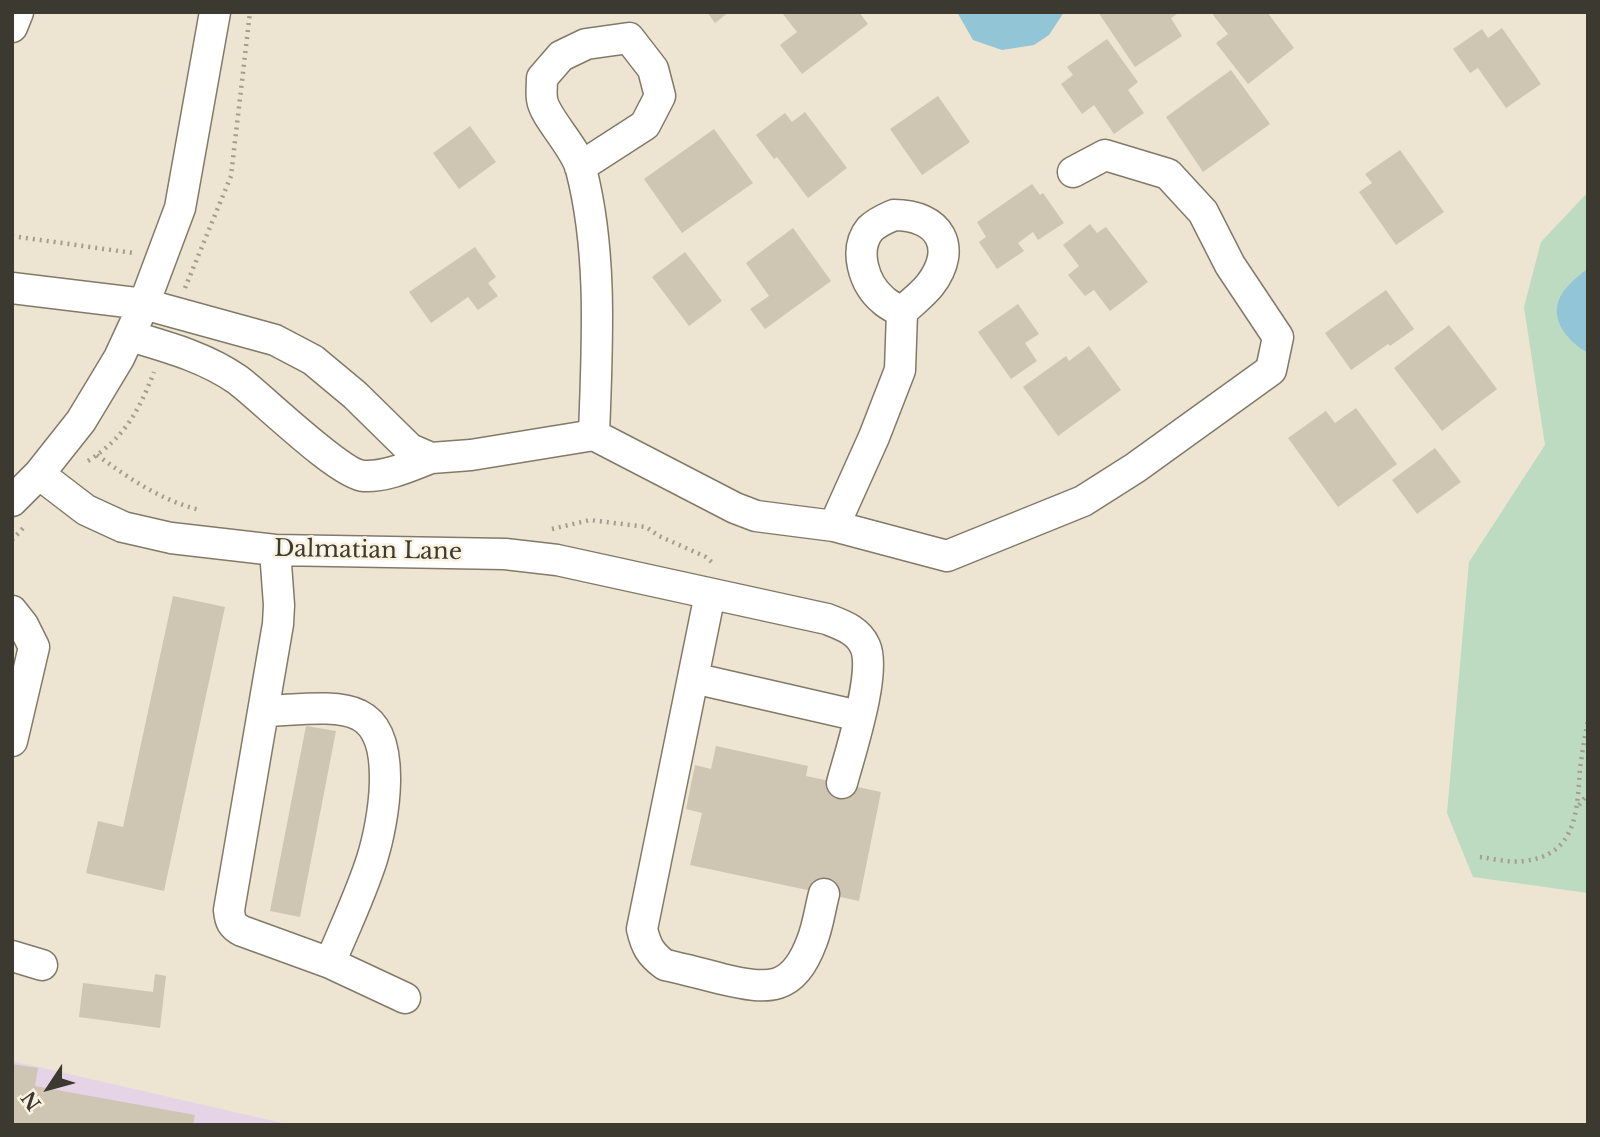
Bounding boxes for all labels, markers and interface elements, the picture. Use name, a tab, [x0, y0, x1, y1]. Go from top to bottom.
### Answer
street label: Dalmatian Lane	[274, 536, 462, 566]
north arrow	[14, 1053, 84, 1123]
text: N	[17, 1087, 46, 1115]

